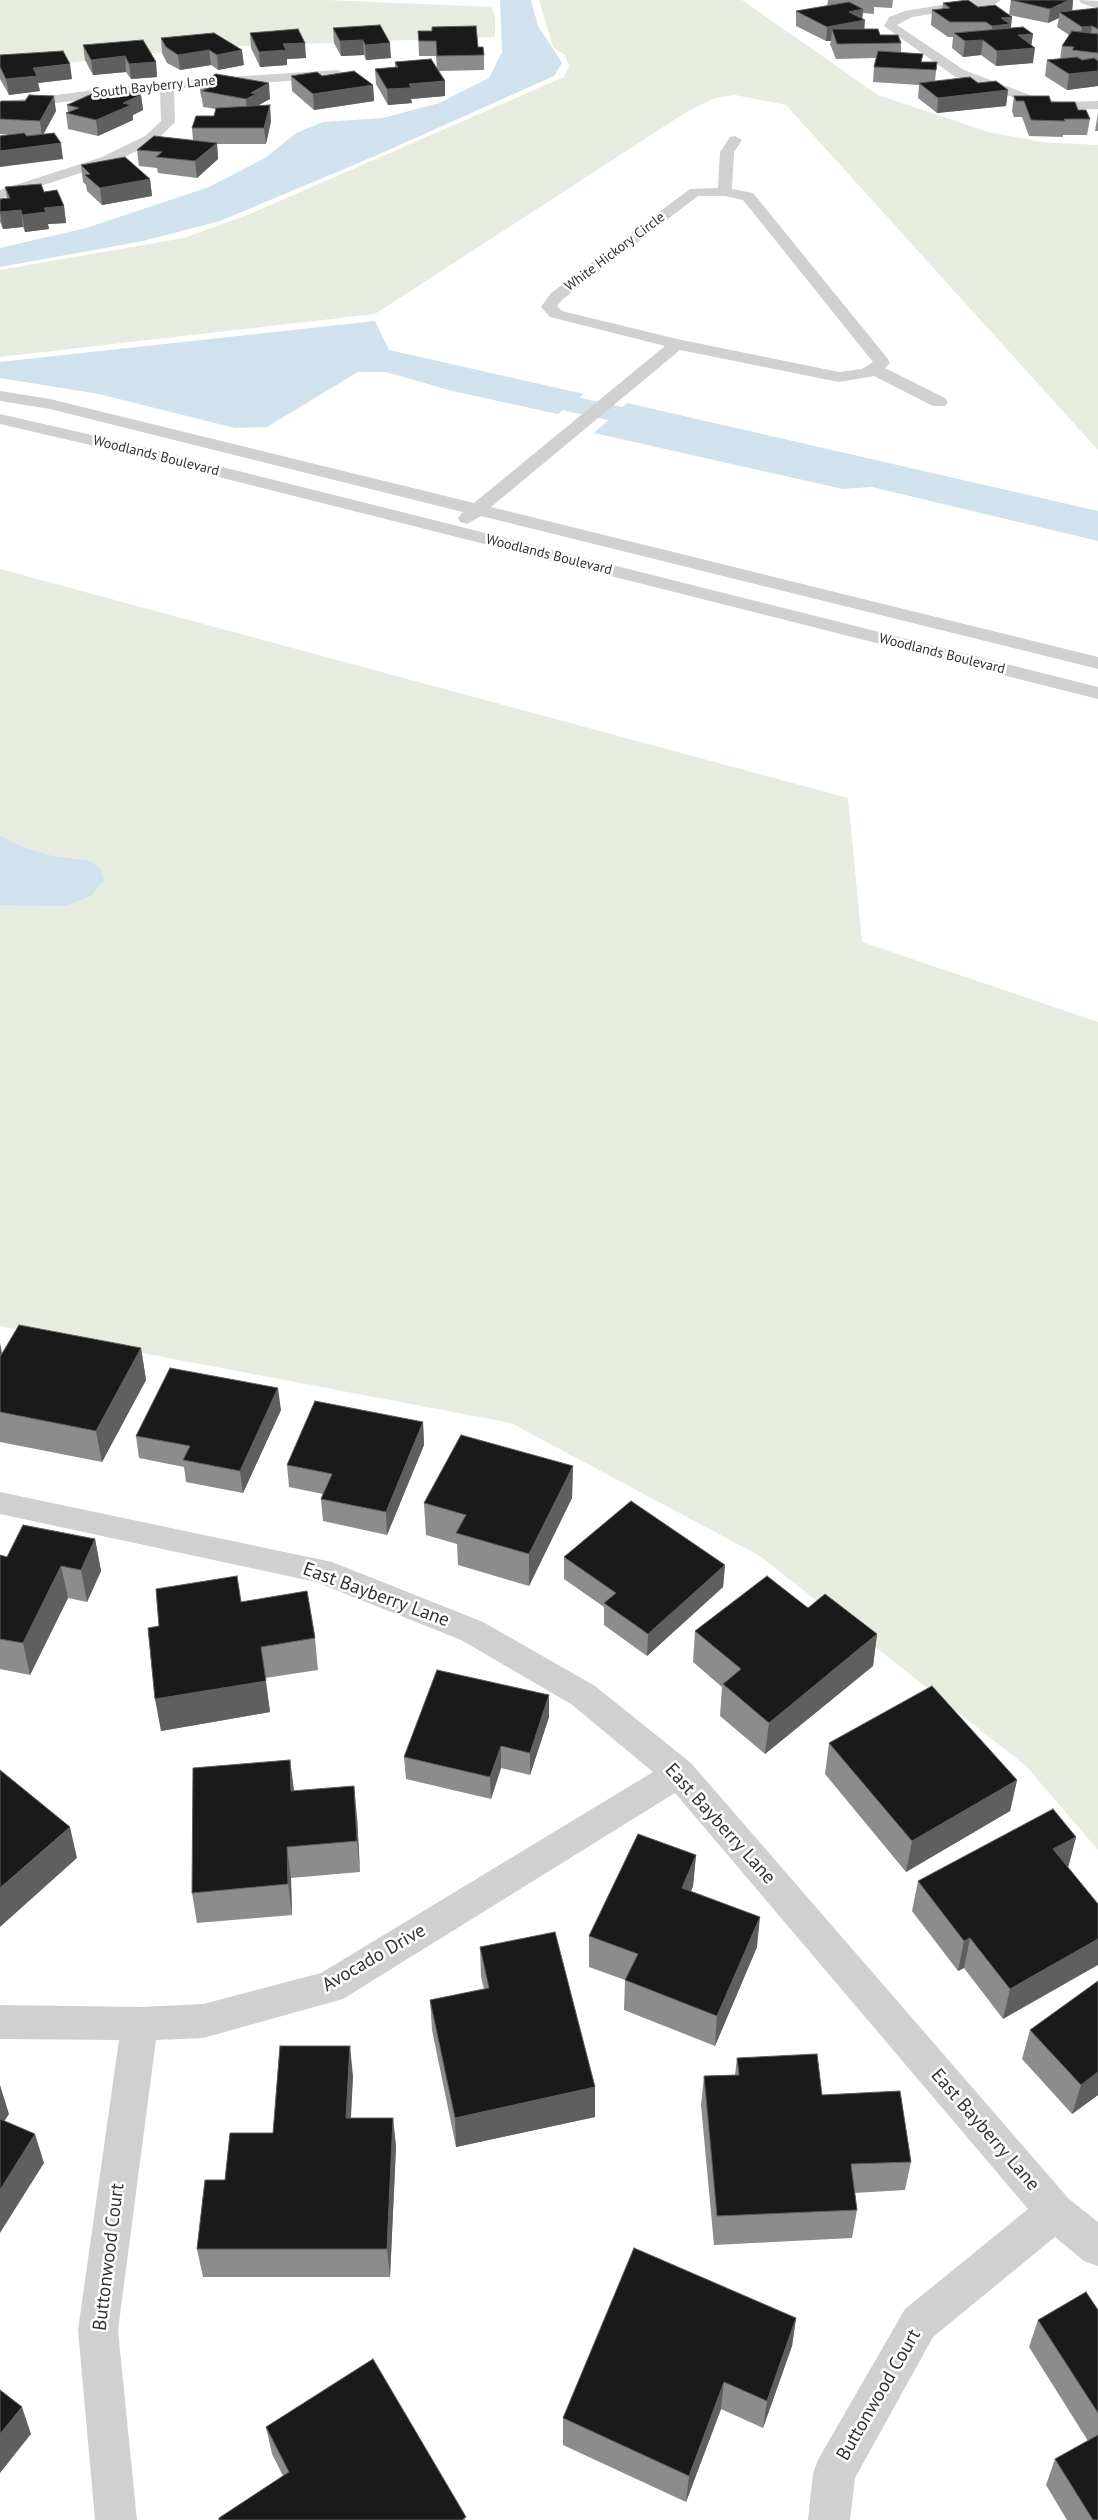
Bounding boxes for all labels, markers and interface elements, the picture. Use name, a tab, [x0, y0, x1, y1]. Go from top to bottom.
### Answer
street label: South Bayberry Lane	[92, 72, 216, 102]
street label: White Hickory Circle	[562, 209, 668, 295]
street label: Woodlands Boulevard	[91, 432, 221, 480]
street label: Woodlands Boulevard	[484, 531, 614, 579]
street label: Woodlands Boulevard	[877, 630, 1007, 678]
street label: East Bayberry Lane	[300, 1558, 452, 1632]
street label: East Bayberry Lane	[660, 1759, 780, 1889]
street label: Avocado Drive	[318, 1919, 430, 1997]
street label: East Bayberry Lane	[926, 2064, 1044, 2196]
street label: Buttonwood Court	[89, 2182, 129, 2332]
street label: Buttonwood Court	[832, 2325, 926, 2465]

